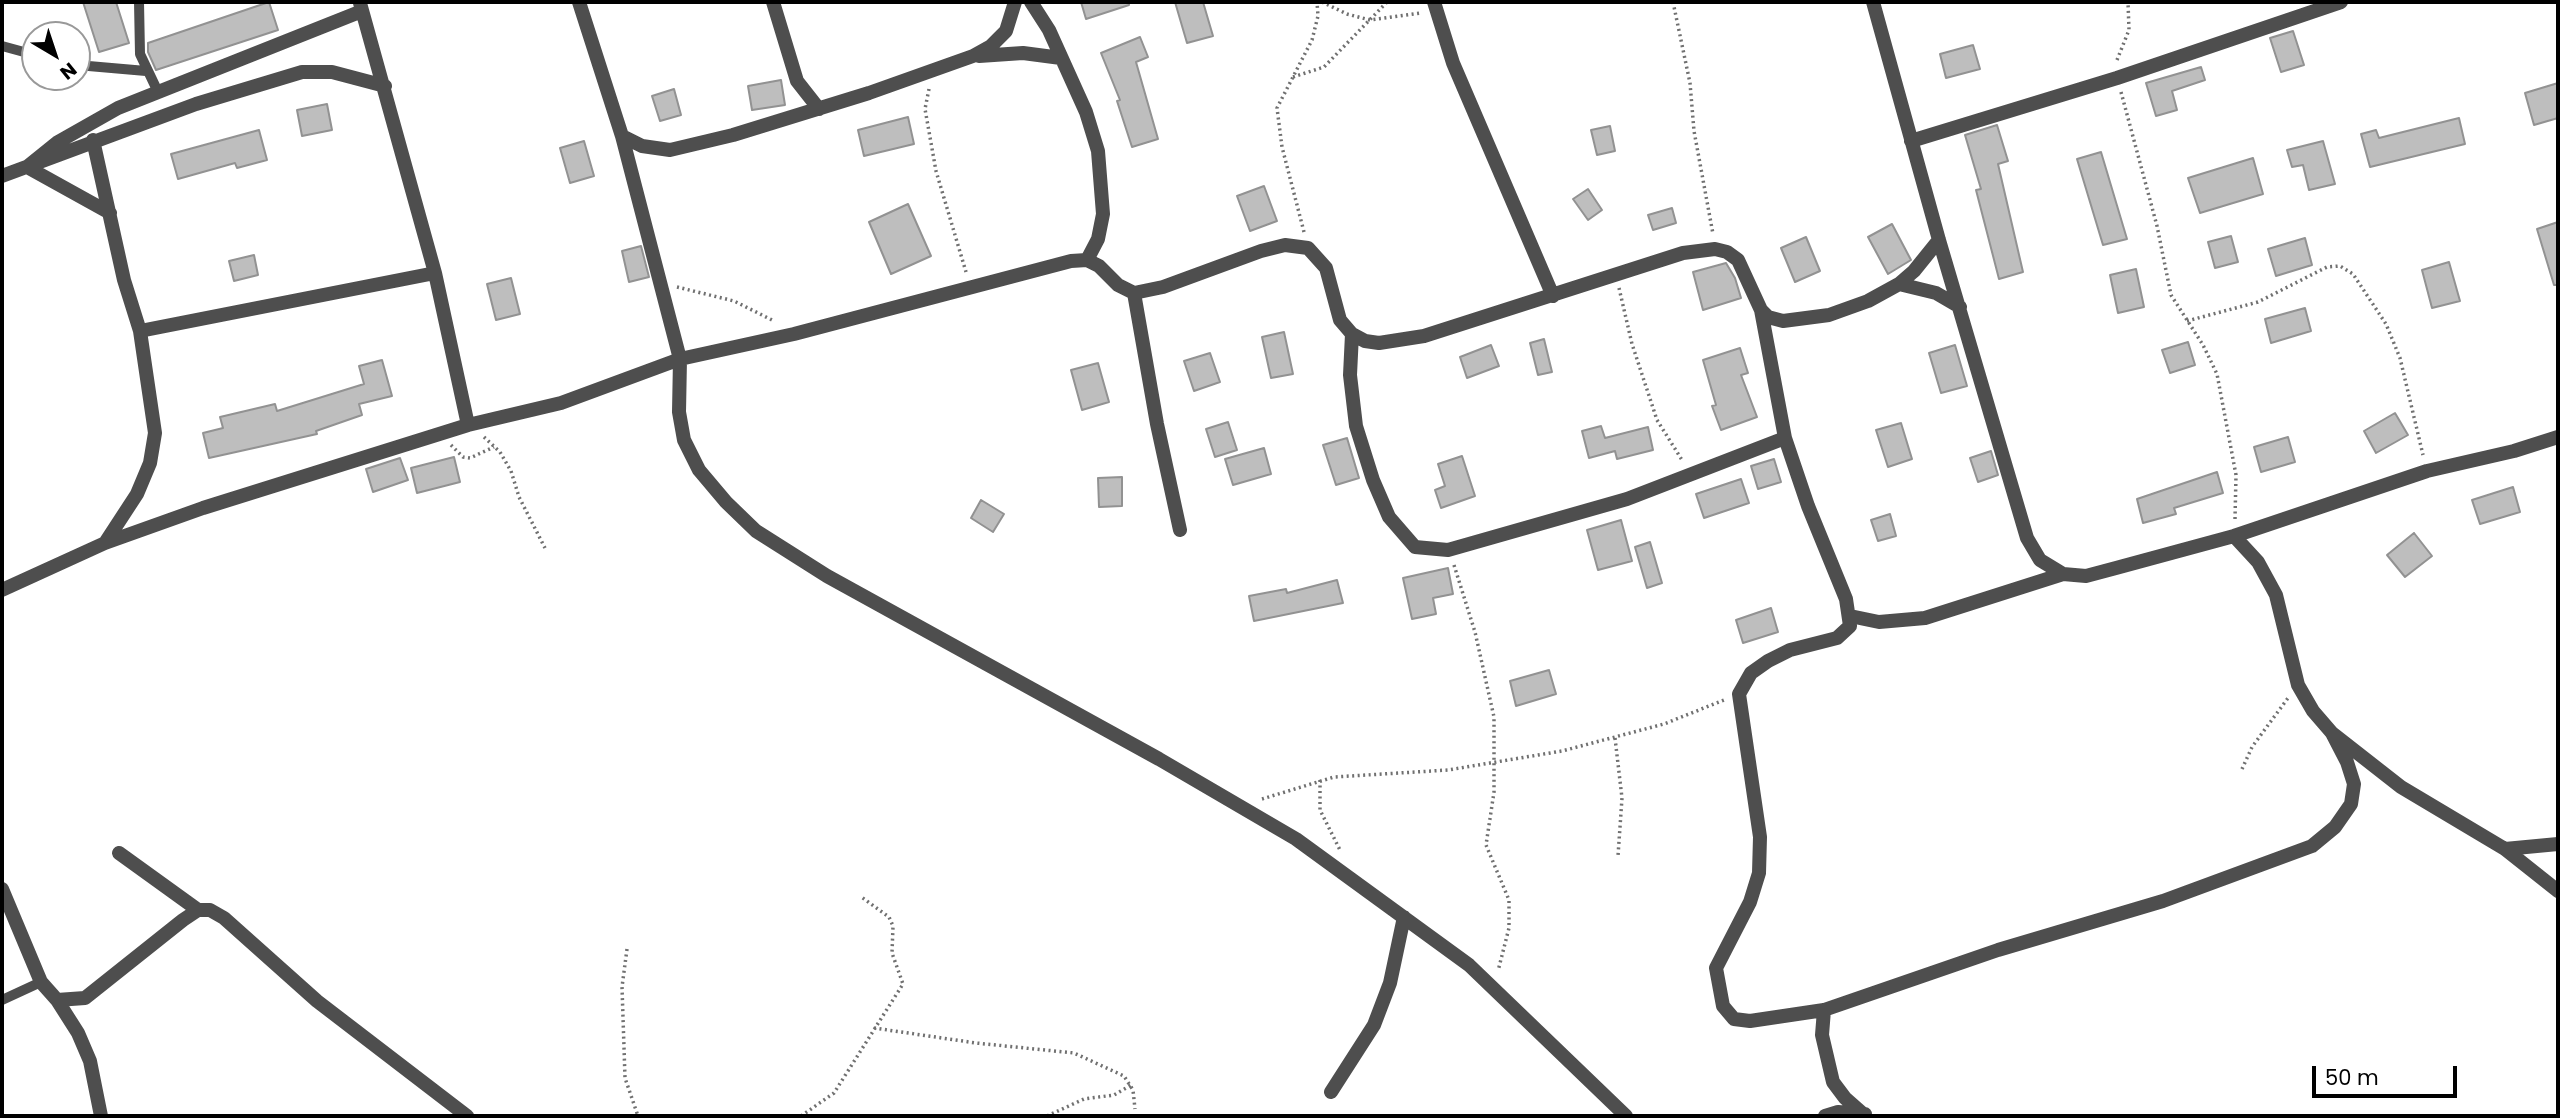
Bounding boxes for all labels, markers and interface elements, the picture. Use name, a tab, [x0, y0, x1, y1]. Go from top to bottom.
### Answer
north arrow	[21, 21, 91, 91]
text: N	[54, 56, 82, 86]
scale bar	[2315, 1052, 2460, 1096]
text: 50 m	[2325, 1063, 2379, 1092]

